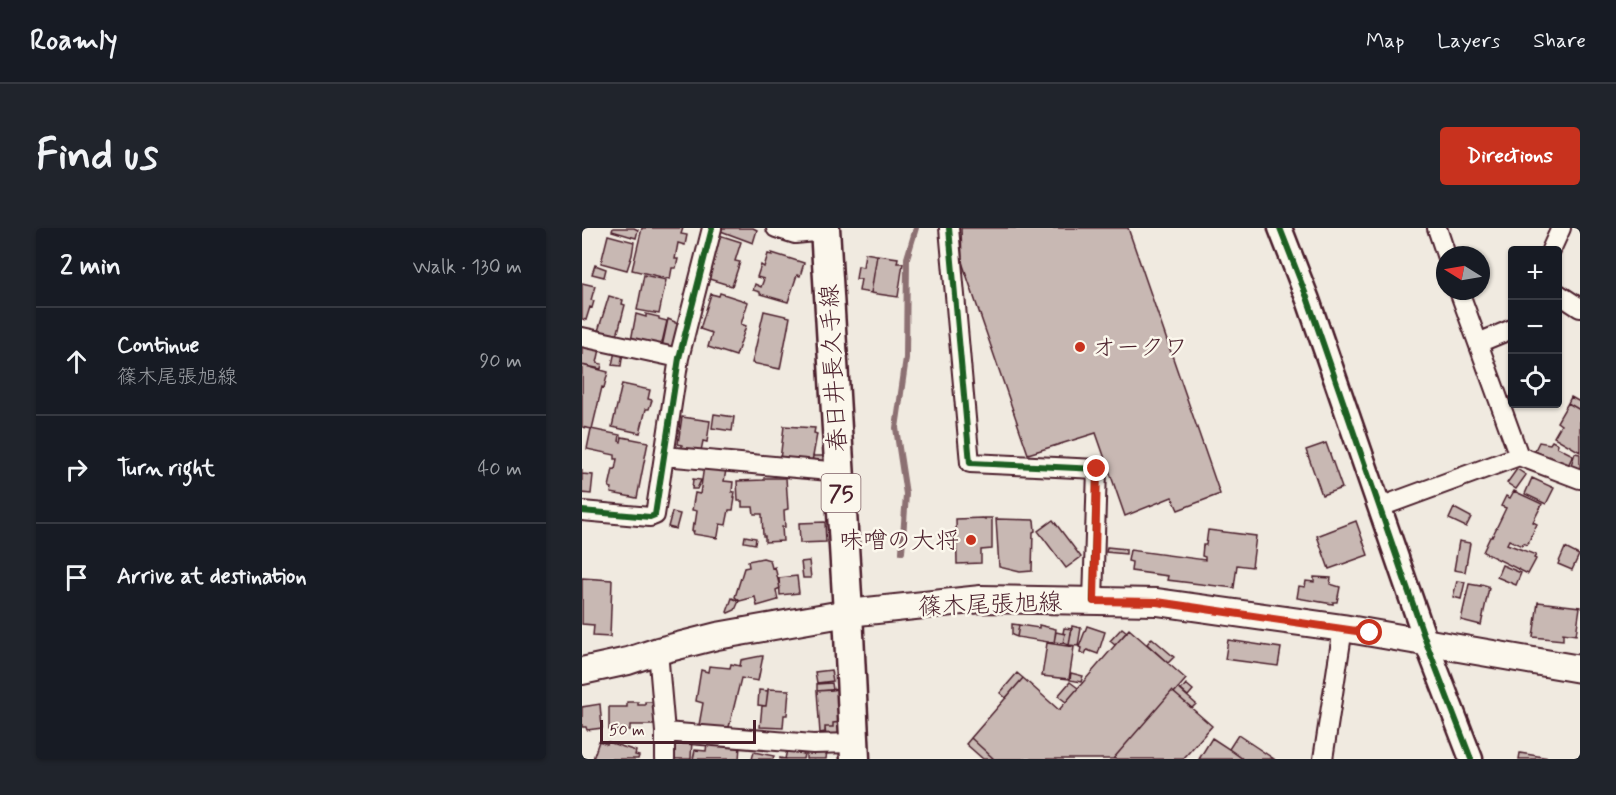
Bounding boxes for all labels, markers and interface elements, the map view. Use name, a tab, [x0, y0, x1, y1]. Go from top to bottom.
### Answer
text: Roamly	[30, 23, 118, 60]
text: Map	[1366, 27, 1404, 55]
text: Layers	[1437, 27, 1500, 55]
text: Share	[1533, 27, 1586, 55]
button: Directions	[1440, 127, 1580, 185]
text: Find us	[36, 129, 158, 184]
north arrow	[1436, 246, 1490, 300]
map controls	[1508, 246, 1562, 408]
button: +	[1508, 246, 1562, 300]
text: 2 min	[60, 250, 121, 284]
text: Walk · 130 m	[413, 254, 522, 281]
street label: 春日井長久手線	[815, 283, 854, 453]
button: −	[1508, 300, 1562, 354]
text: Continue	[117, 332, 199, 360]
place label: オークワ	[1092, 333, 1188, 364]
marker: オークワ	[1073, 340, 1087, 354]
icon: ahead	[60, 345, 93, 378]
text: 90 m	[479, 348, 522, 375]
button: locate	[1508, 354, 1562, 408]
text: 篠木尾張旭線	[117, 364, 237, 391]
icon: right	[60, 453, 93, 486]
text: Turn right	[117, 455, 215, 483]
route end	[1083, 455, 1109, 481]
text: 40 m	[478, 456, 522, 483]
road number: 75	[822, 474, 860, 512]
place label: 味噌の大将	[839, 526, 959, 557]
marker: 味噌の大将	[964, 533, 978, 547]
icon: arrive	[60, 561, 93, 594]
text: Arrive at destination	[117, 563, 307, 591]
street label: 篠木尾張旭線	[918, 587, 1063, 624]
route start	[1356, 619, 1382, 645]
scale bar	[600, 717, 756, 744]
text: 50 m	[609, 720, 645, 741]

